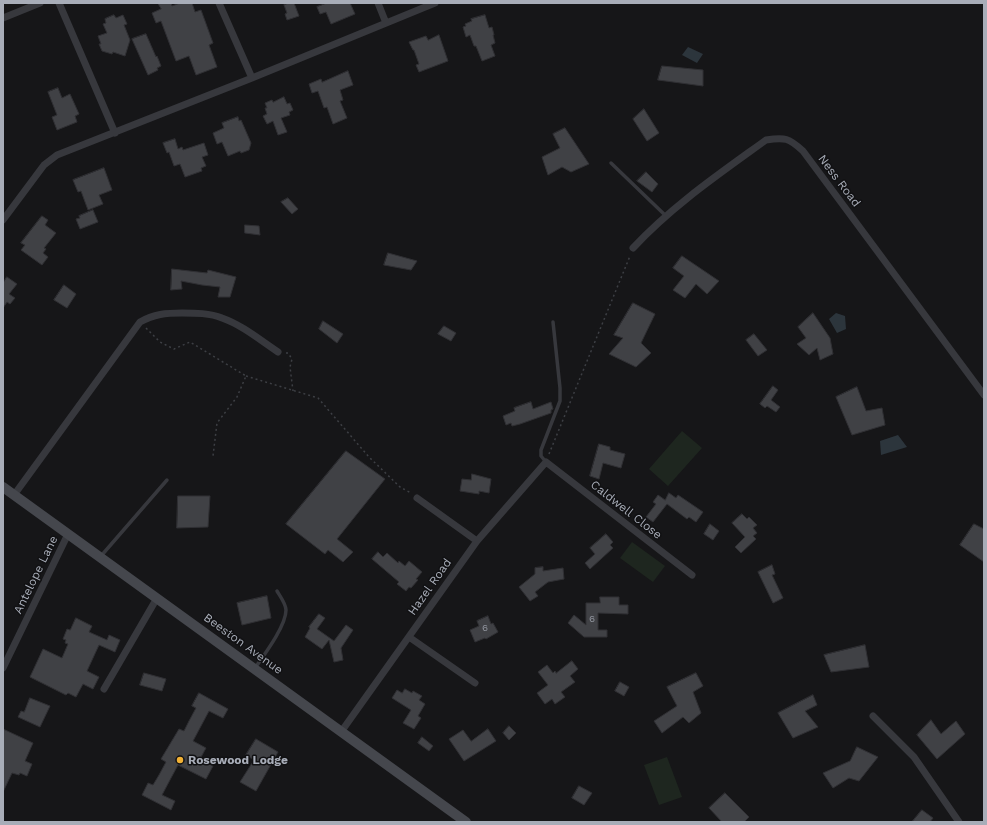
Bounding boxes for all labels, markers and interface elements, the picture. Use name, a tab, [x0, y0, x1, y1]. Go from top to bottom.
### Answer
street label: Ness Road	[815, 152, 863, 210]
street label: Caldwell Close	[587, 478, 665, 542]
street label: Antelope Lane	[11, 534, 61, 616]
street label: Hazel Road	[405, 556, 455, 618]
street label: Beeston Avenue	[201, 610, 285, 678]
house number: 6	[589, 613, 595, 625]
house number: 6	[482, 622, 488, 634]
place label: Rosewood Lodge	[188, 753, 288, 767]
marker: Rosewood Lodge	[175, 755, 185, 765]

